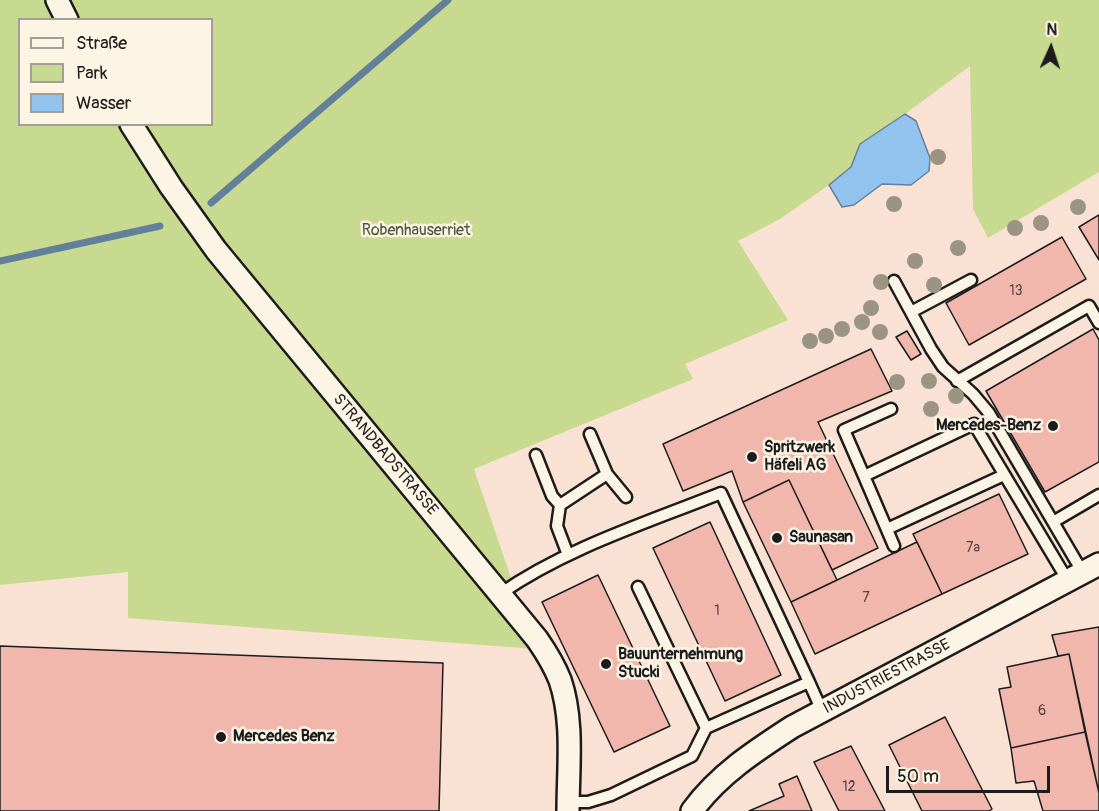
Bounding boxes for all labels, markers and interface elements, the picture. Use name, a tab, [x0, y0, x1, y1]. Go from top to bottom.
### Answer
legend	[18, 18, 213, 126]
north arrow	[1021, 18, 1081, 78]
text: N	[1046, 20, 1058, 40]
text: Straße	[76, 32, 127, 55]
text: Park	[76, 62, 108, 85]
text: Wasser	[76, 92, 131, 115]
park label: Robenhauserriet	[362, 221, 470, 241]
house number: 13	[1009, 283, 1023, 299]
street label: STRANDBADSTRASSE	[328, 390, 442, 520]
place label: Mercedes-Benz	[936, 416, 1041, 436]
marker: Mercedes-Benz	[1046, 419, 1060, 433]
place label: Spritzwerk Häfeli AG	[764, 438, 835, 476]
marker: Spritzwerk Häfeli AG	[745, 450, 759, 464]
place label: Saunasan	[789, 528, 853, 548]
marker: Saunasan	[770, 531, 784, 545]
house number: 7a	[966, 540, 980, 556]
house number: 7	[862, 590, 870, 606]
house number: 1	[714, 603, 720, 619]
street label: INDUSTRIESTRASSE	[820, 635, 954, 719]
place label: Bauunternehmung Stucki	[618, 645, 743, 683]
marker: Bauunternehmung Stucki	[599, 657, 613, 671]
house number: 6	[1038, 703, 1046, 719]
place label: Mercedes Benz	[233, 727, 335, 747]
marker: Mercedes Benz	[214, 730, 228, 744]
scale bar	[889, 754, 1052, 792]
text: 50 m	[897, 765, 939, 788]
house number: 12	[842, 779, 856, 795]

